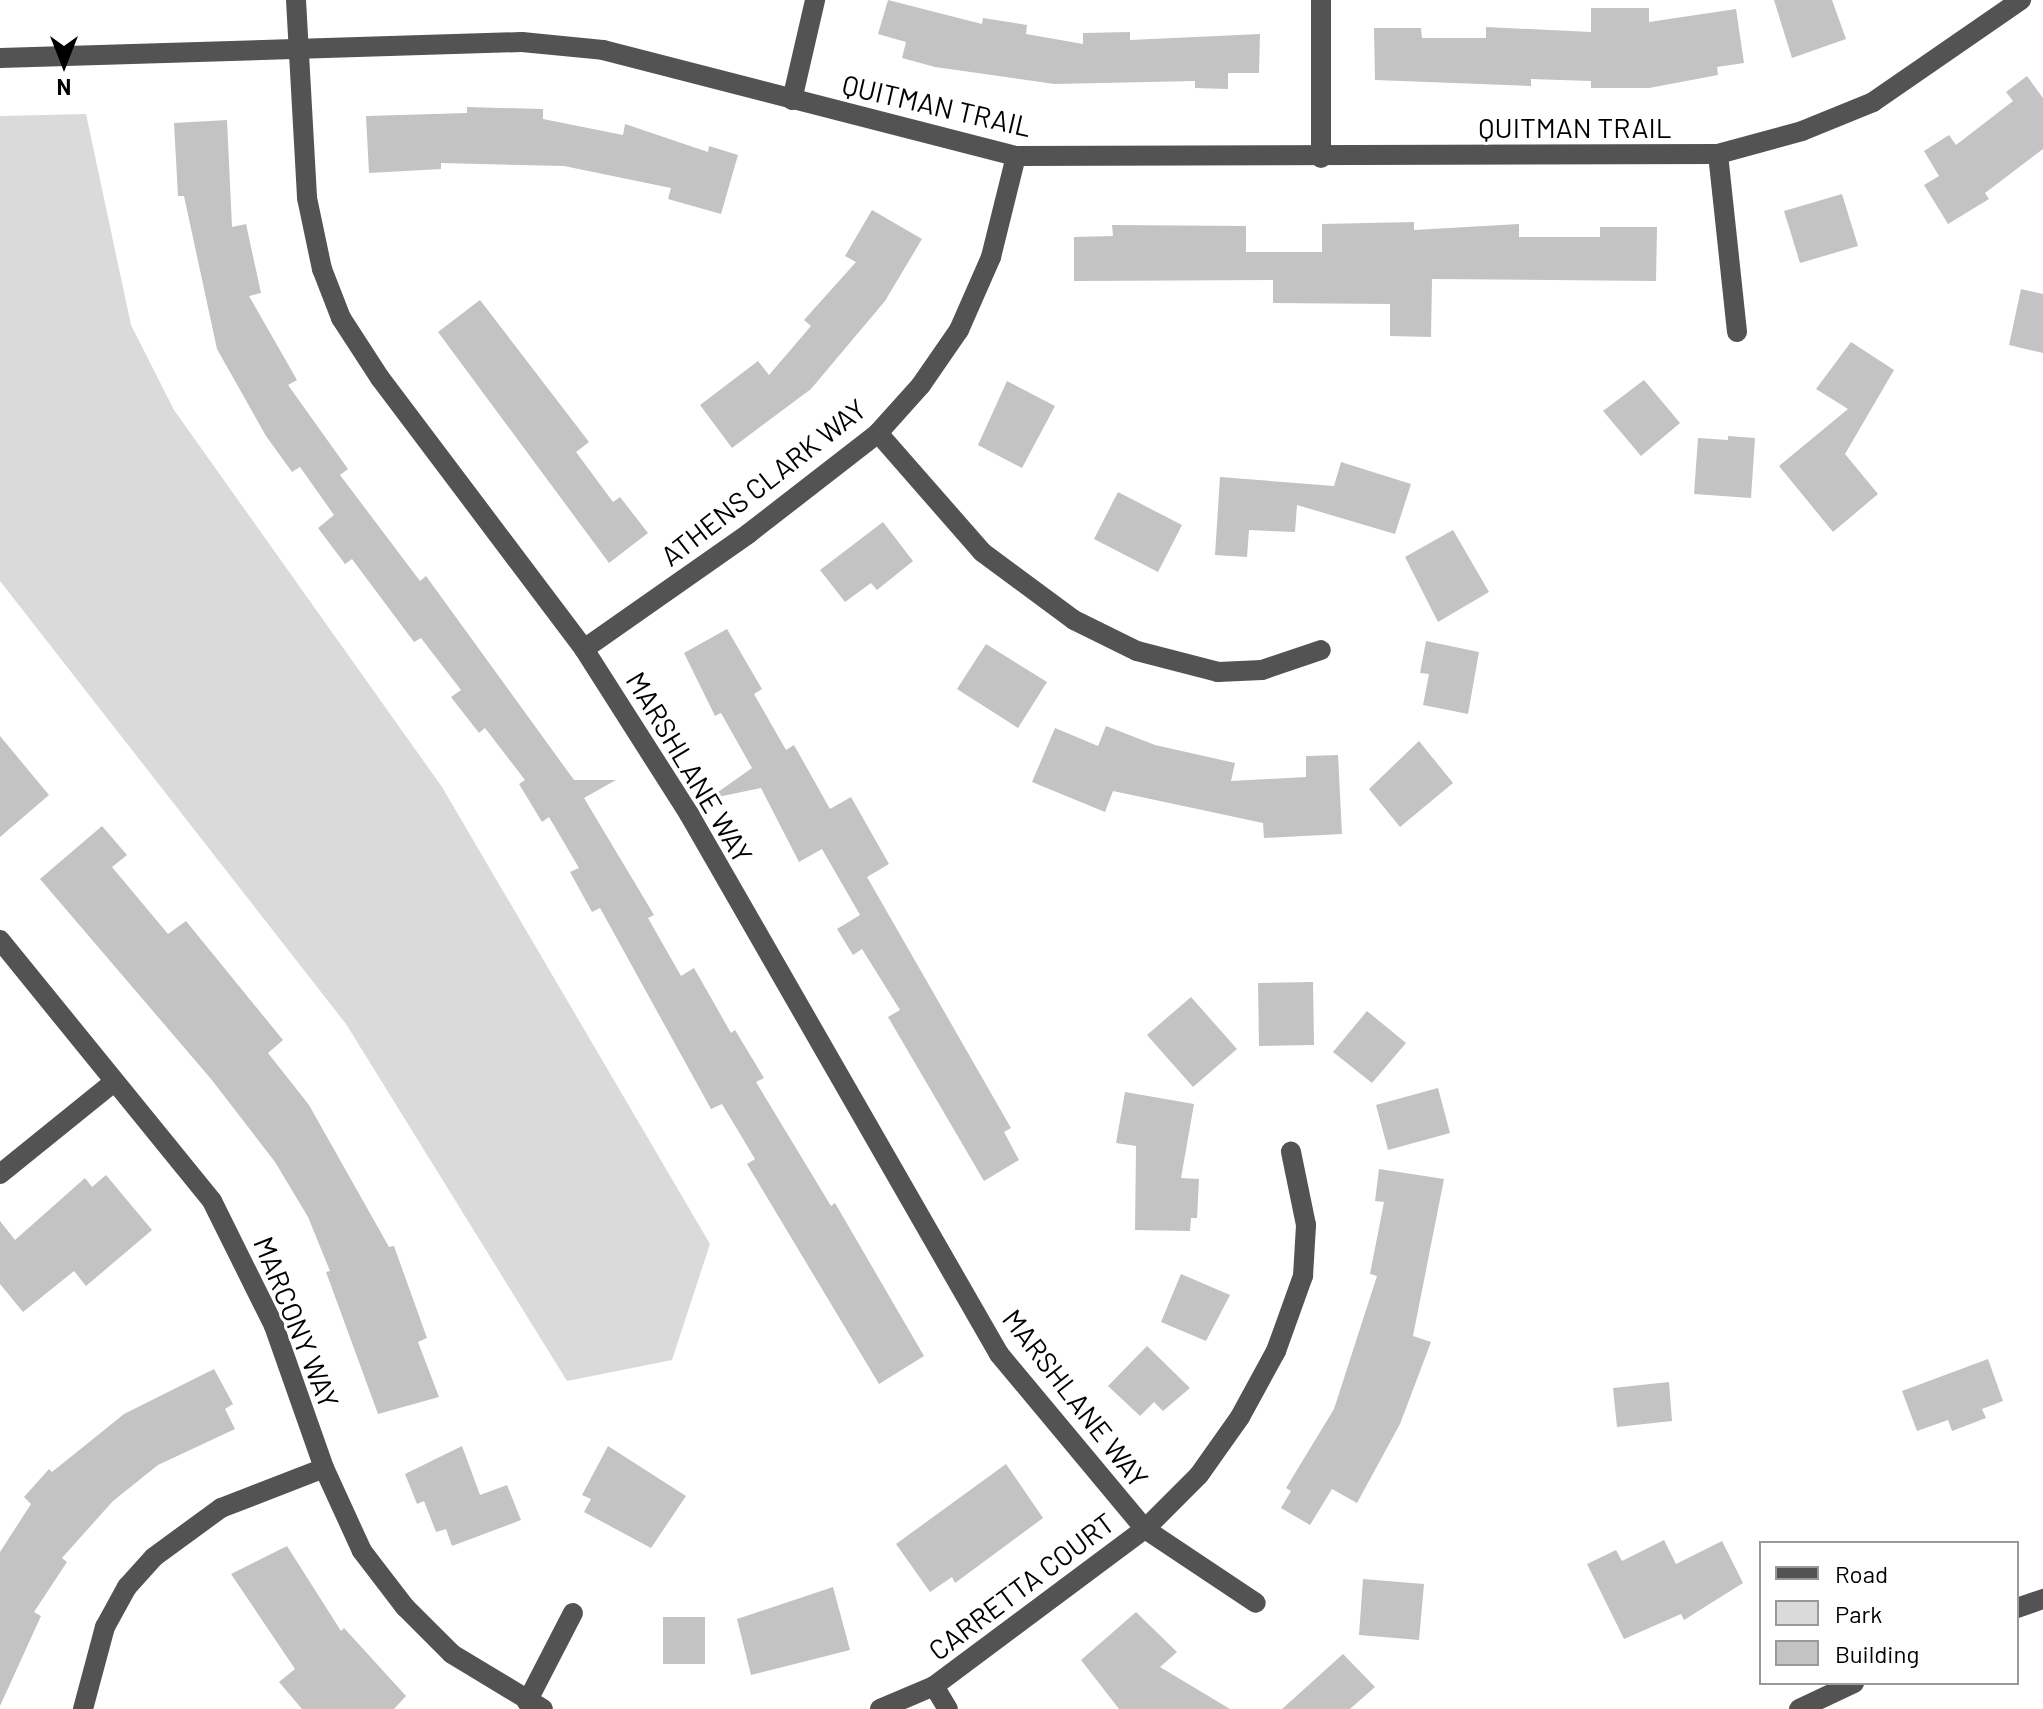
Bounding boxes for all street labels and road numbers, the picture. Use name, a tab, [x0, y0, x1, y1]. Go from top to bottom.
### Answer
street label: QUITMAN TRAIL	[839, 67, 1035, 143]
street label: QUITMAN TRAIL	[1478, 110, 1672, 144]
street label: ATHENS CLARK WAY	[654, 391, 872, 573]
street label: MARSHLANE WAY	[620, 665, 760, 869]
street label: MARCONY WAY	[247, 1231, 347, 1413]
street label: MARSHLANE WAY	[996, 1302, 1156, 1494]
street label: CARRETTA COURT	[922, 1505, 1120, 1667]

